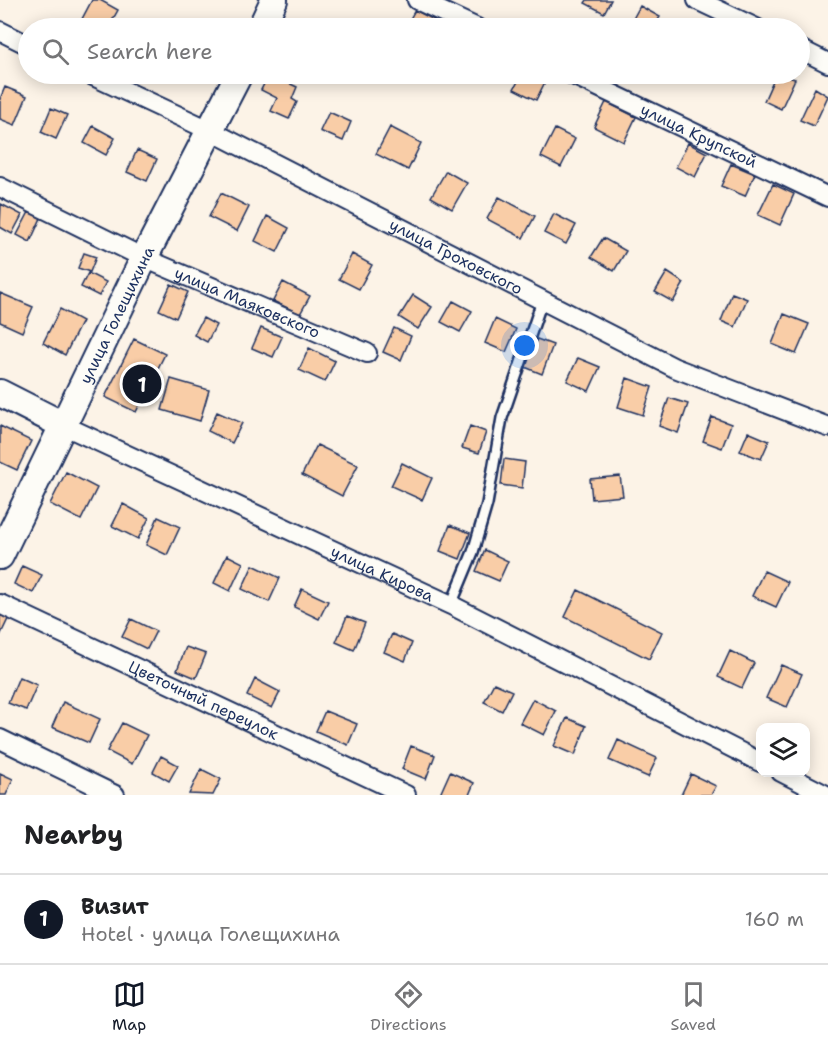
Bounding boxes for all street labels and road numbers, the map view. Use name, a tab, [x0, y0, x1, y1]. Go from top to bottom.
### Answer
street label: улица Крупской	[637, 98, 761, 172]
street label: улица Гроховского	[386, 213, 526, 299]
street label: улица Голещихина	[74, 242, 159, 387]
street label: улица Маяковского	[172, 262, 323, 342]
street label: улица Кирова	[328, 540, 437, 606]
street label: Цветочный переулок	[125, 655, 282, 744]

